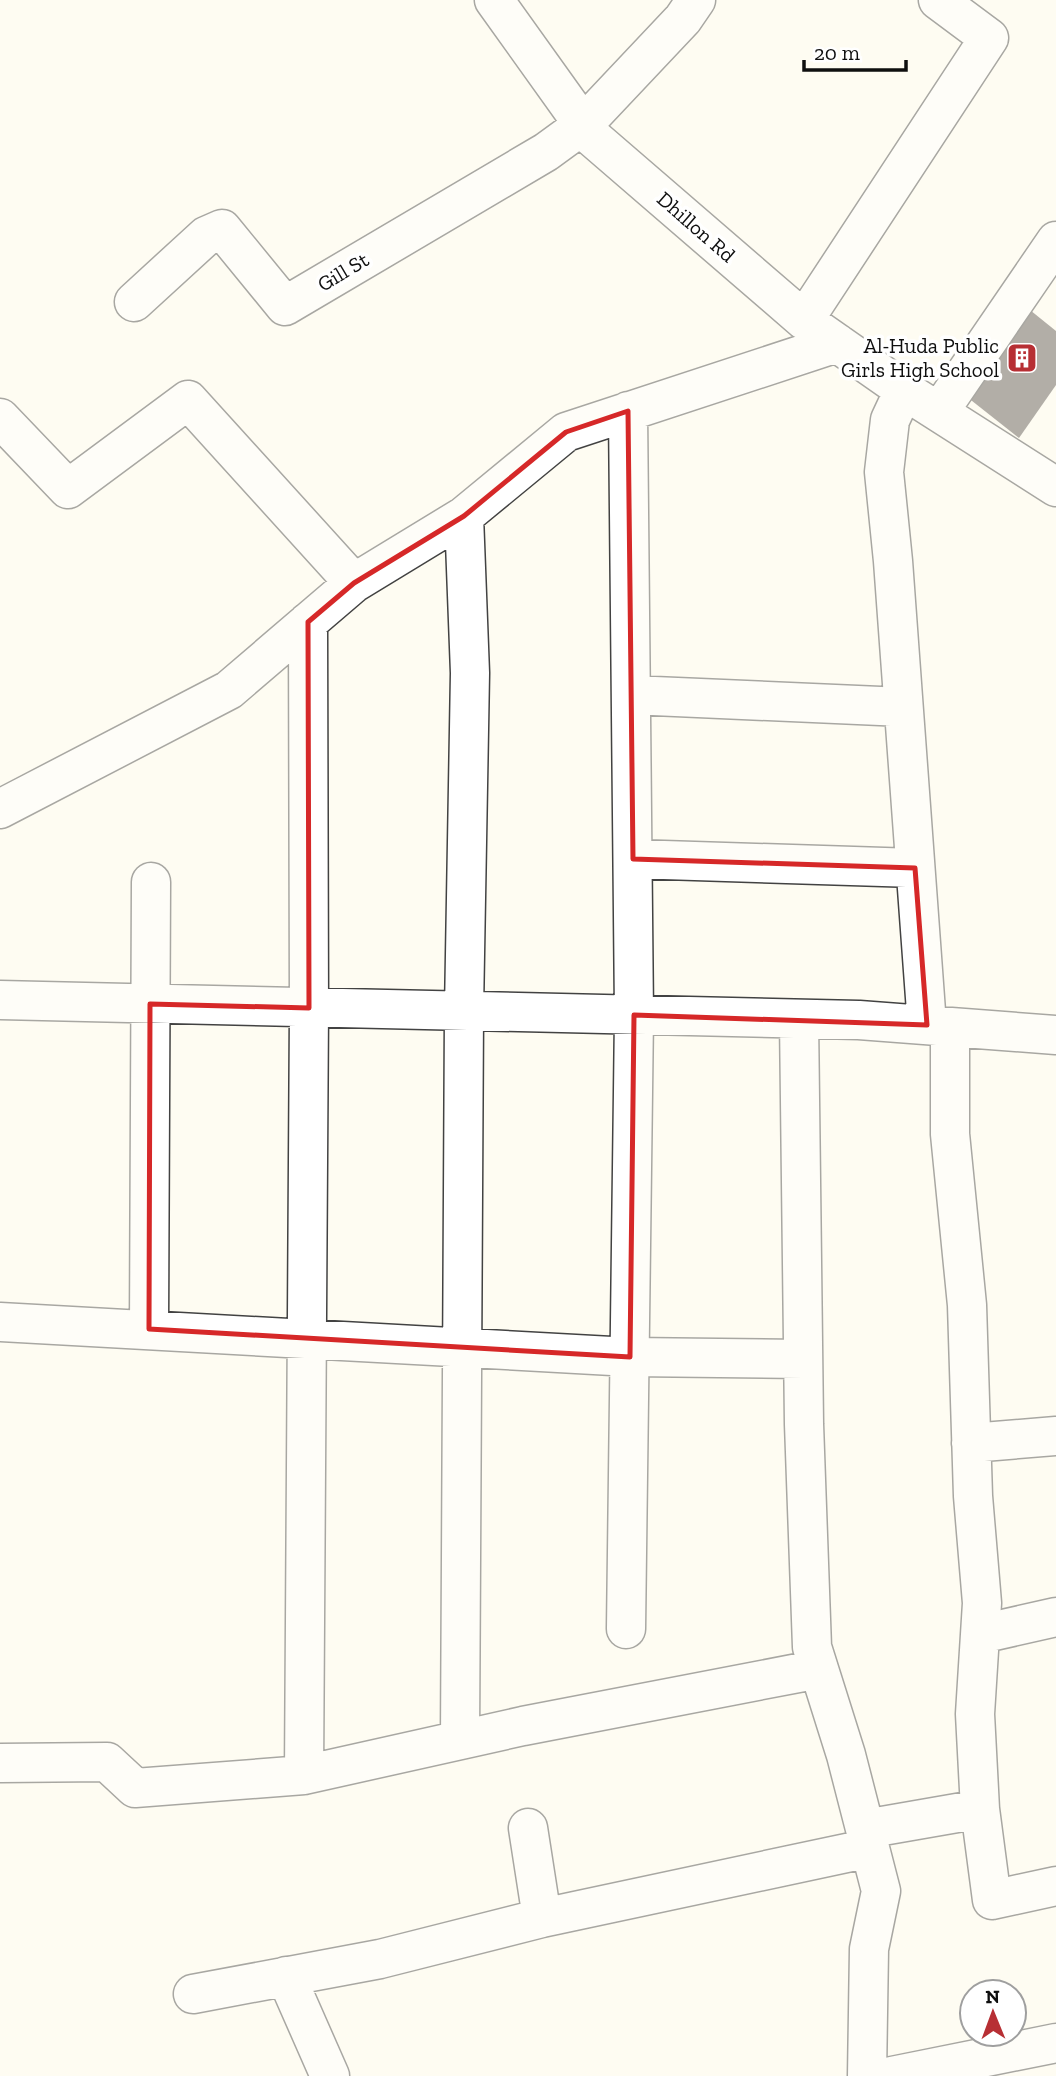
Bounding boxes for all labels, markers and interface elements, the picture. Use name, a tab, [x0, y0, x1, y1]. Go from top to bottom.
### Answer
scale bar	[804, 28, 906, 72]
text: 20 m	[814, 40, 860, 65]
street label: Dhillon Rd	[652, 186, 741, 268]
street label: Gill St	[313, 247, 373, 297]
place label: Al-Huda Public Girls High School	[841, 333, 999, 382]
building icon: Al-Huda Public Girls High School	[1005, 341, 1039, 375]
north arrow	[958, 1978, 1028, 2048]
text: N	[985, 1985, 1000, 2008]

